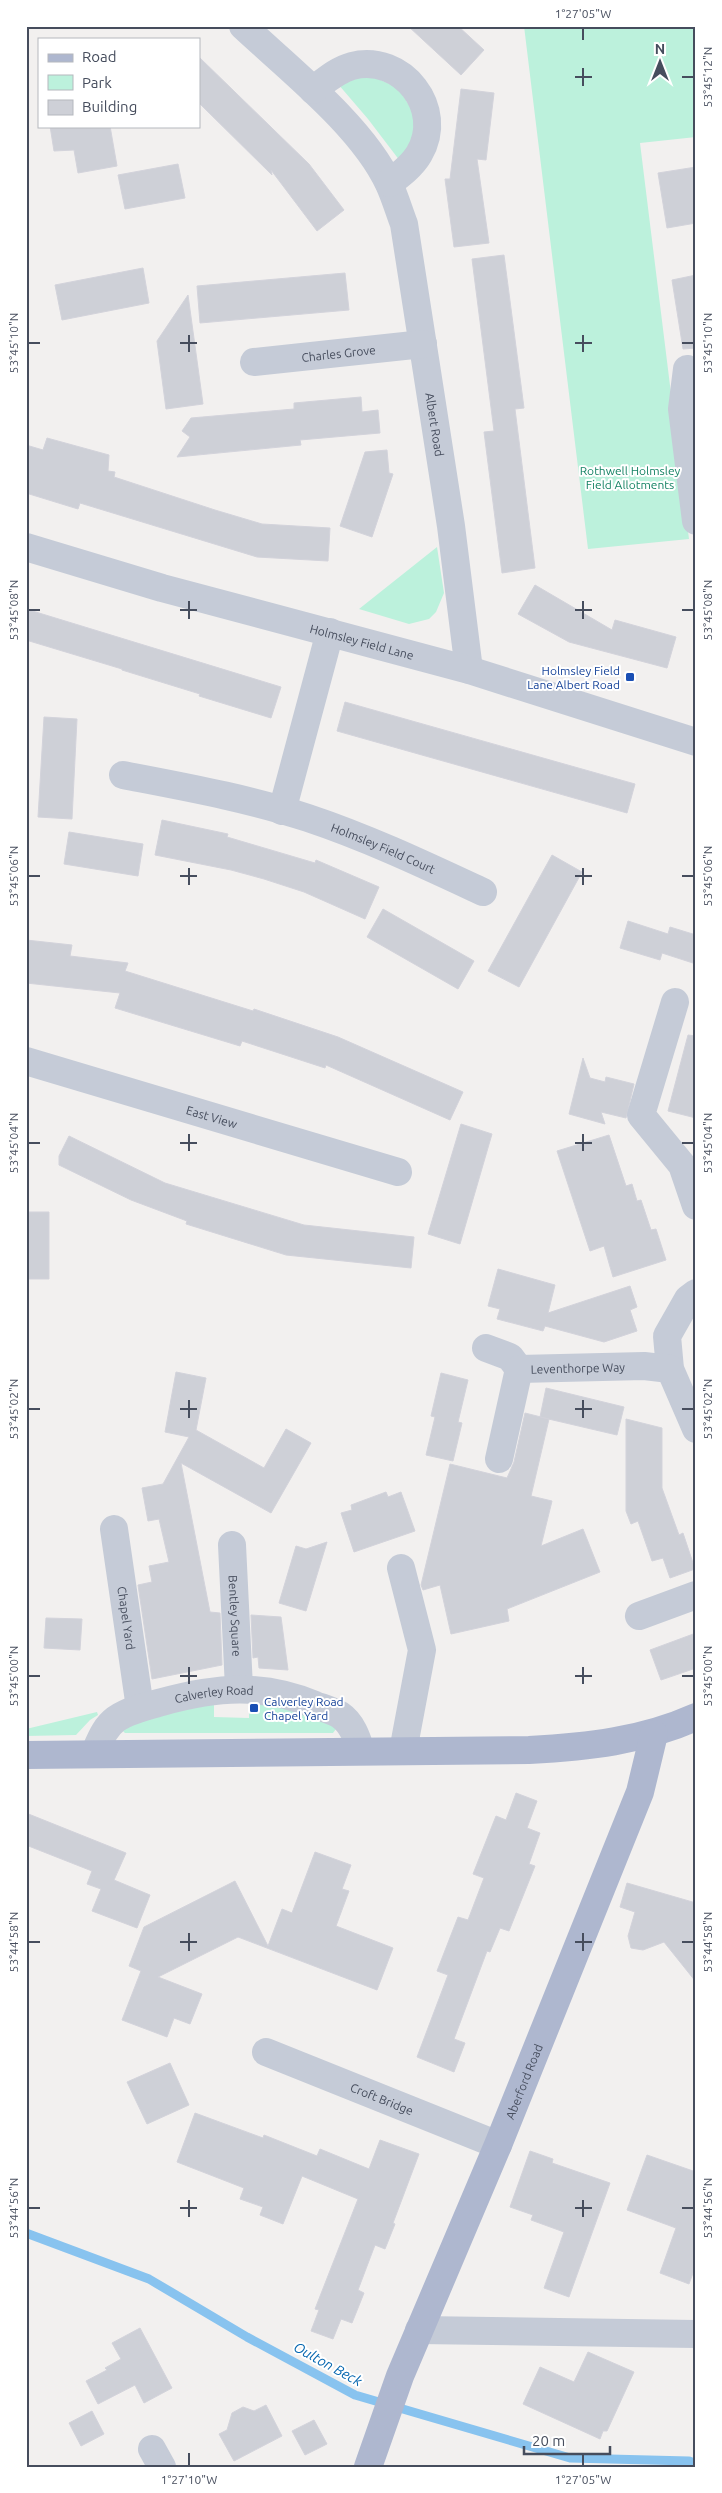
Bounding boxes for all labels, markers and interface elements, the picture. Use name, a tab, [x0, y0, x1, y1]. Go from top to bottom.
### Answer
text: 1°27'05"W	[555, 7, 611, 20]
legend	[38, 38, 200, 128]
north arrow	[634, 38, 684, 88]
text: N	[655, 41, 665, 57]
text: 53°45'12"N	[701, 47, 714, 107]
text: Road	[82, 48, 117, 65]
text: Park	[82, 74, 112, 91]
text: Building	[82, 98, 137, 115]
text: 53°45'10"N	[7, 313, 20, 373]
text: 53°45'10"N	[701, 313, 714, 373]
street label: Charles Grove	[301, 343, 376, 363]
street label: Albert Road	[424, 392, 447, 457]
park label: Rothwell Holmsley Field Allotments	[580, 464, 681, 491]
text: 53°45'08"N	[7, 580, 20, 640]
text: 53°45'08"N	[701, 580, 714, 640]
street label: Holmsley Field Lane	[309, 621, 415, 661]
place label: Holmsley Field Lane Albert Road	[527, 664, 620, 691]
marker: Holmsley Field Lane Albert Road	[624, 671, 636, 683]
street label: Holmsley Field Court	[329, 820, 438, 876]
text: 53°45'06"N	[7, 846, 20, 906]
text: 53°45'06"N	[701, 846, 714, 906]
street label: East View	[185, 1103, 240, 1130]
text: 53°45'04"N	[7, 1113, 20, 1173]
text: 53°45'04"N	[701, 1113, 714, 1173]
street label: Leventhorpe Way	[530, 1360, 625, 1375]
text: 53°45'02"N	[7, 1379, 20, 1439]
text: 53°45'02"N	[701, 1379, 714, 1439]
street label: Bentley Square	[227, 1575, 244, 1657]
street label: Chapel Yard	[116, 1585, 138, 1651]
text: 53°45'00"N	[7, 1646, 20, 1706]
text: 53°45'00"N	[701, 1646, 714, 1706]
street label: Calverley Road	[173, 1683, 254, 1705]
place label: Calverley Road Chapel Yard	[264, 1695, 344, 1722]
marker: Calverley Road Chapel Yard	[248, 1702, 260, 1714]
text: 53°44'58"N	[7, 1912, 20, 1972]
text: 53°44'58"N	[701, 1912, 714, 1972]
street label: Aberford Road	[503, 2042, 544, 2121]
street label: Croft Bridge	[349, 2080, 415, 2117]
text: 53°44'56"N	[7, 2178, 20, 2238]
text: 53°44'56"N	[701, 2178, 714, 2238]
water label: Oulton Beck	[291, 2339, 366, 2390]
scale bar	[524, 2423, 611, 2455]
text: 20 m	[532, 2432, 565, 2449]
text: 1°27'10"W	[161, 2473, 217, 2486]
text: 1°27'05"W	[555, 2473, 611, 2486]

